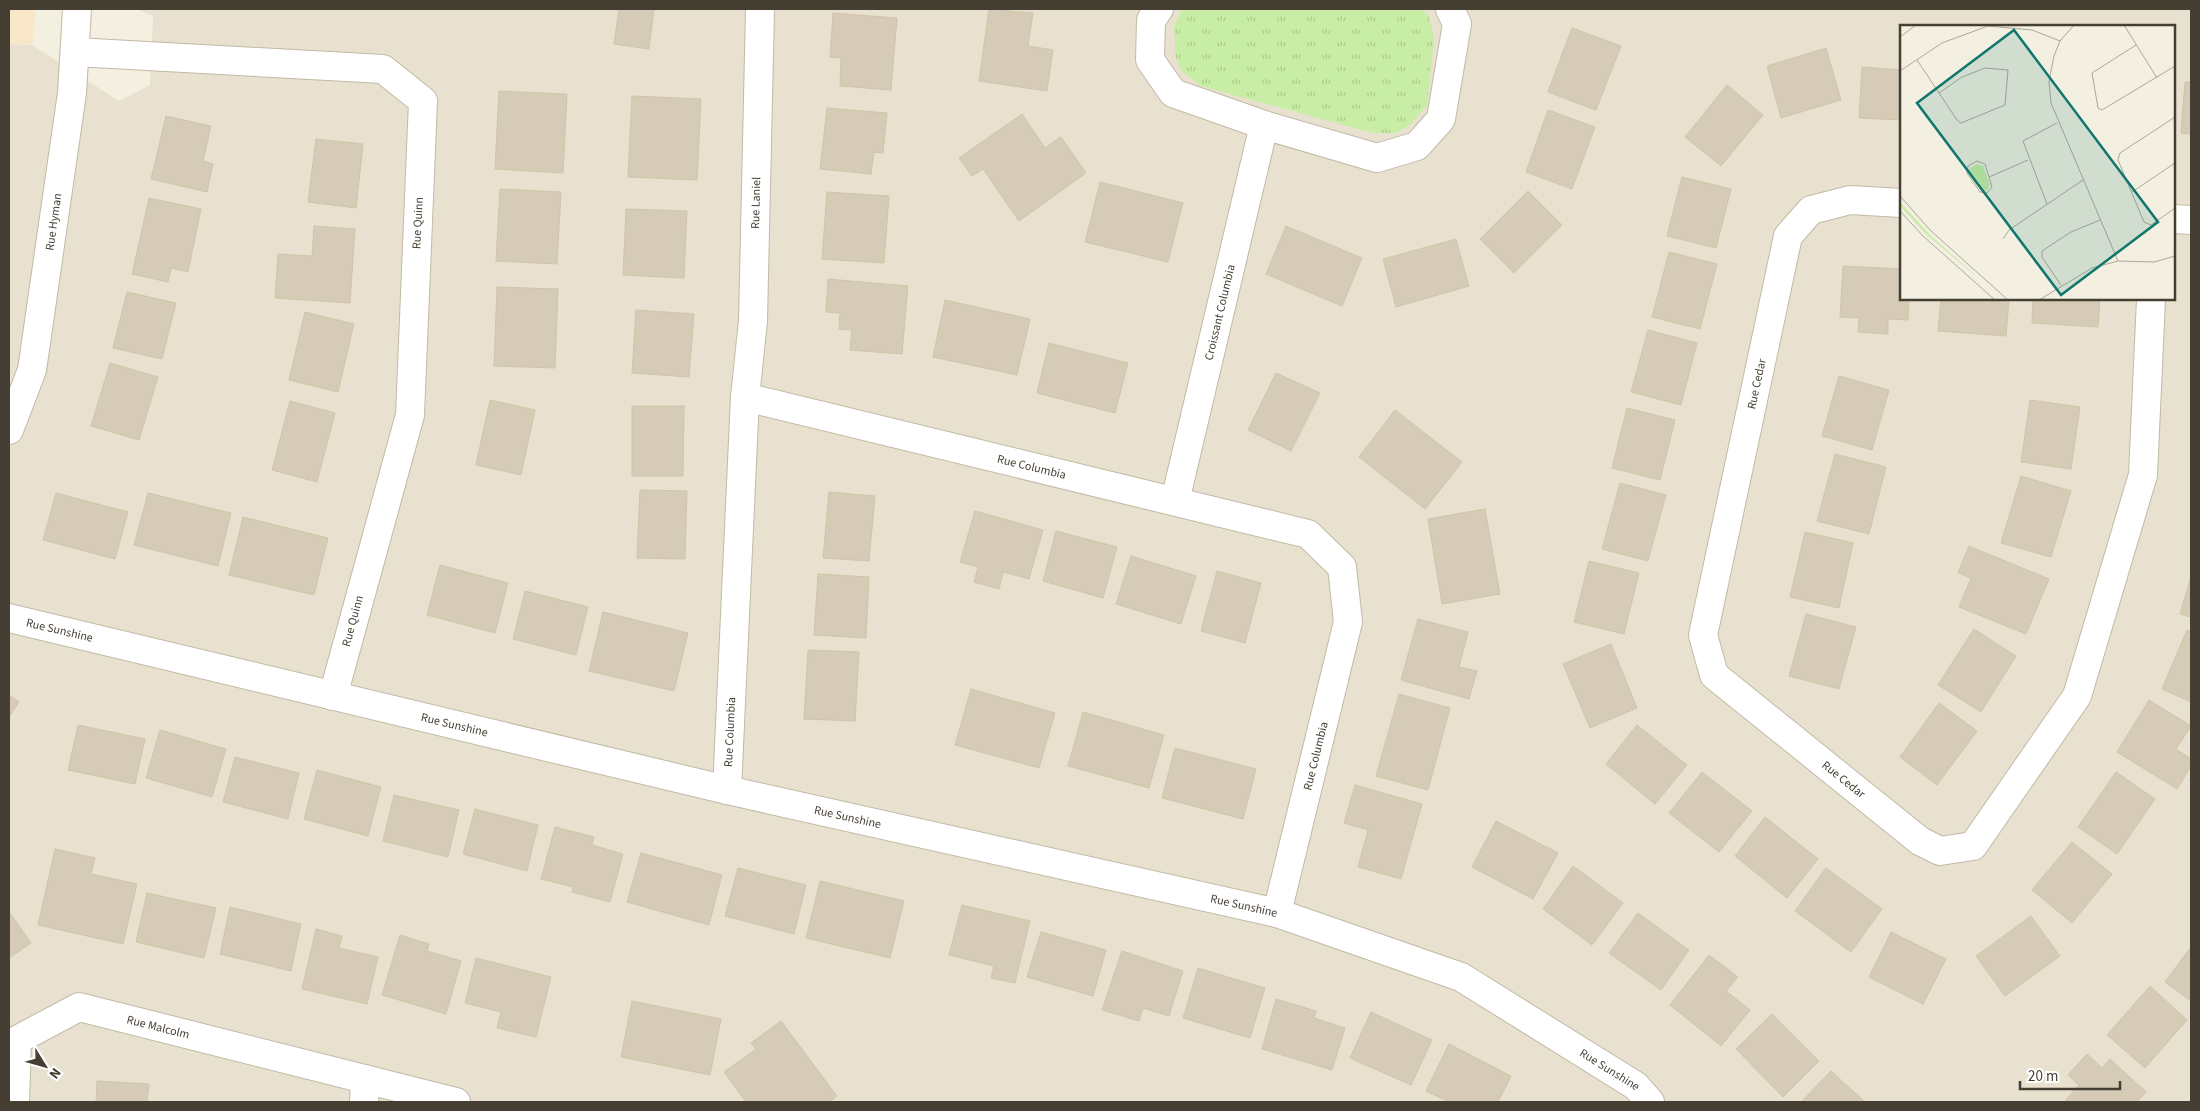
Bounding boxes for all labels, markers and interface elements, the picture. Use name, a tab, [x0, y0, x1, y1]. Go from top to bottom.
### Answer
inset map	[1900, 25, 2175, 300]
street label: Rue Laniel	[747, 177, 765, 229]
street label: Rue Hyman	[41, 192, 66, 252]
street label: Rue Quinn	[408, 196, 428, 250]
street label: Croissant Columbia	[1200, 263, 1239, 362]
street label: Rue Cedar	[1743, 356, 1771, 411]
street label: Rue Columbia	[995, 450, 1068, 483]
street label: Rue Quinn	[338, 594, 368, 648]
street label: Rue Sunshine	[24, 614, 95, 646]
street label: Rue Columbia	[720, 697, 740, 768]
street label: Rue Sunshine	[419, 708, 490, 741]
street label: Rue Columbia	[1299, 720, 1333, 792]
street label: Rue Cedar	[1818, 757, 1870, 803]
street label: Rue Sunshine	[813, 801, 883, 833]
street label: Rue Sunshine	[1209, 890, 1279, 921]
street label: Rue Malcolm	[125, 1011, 192, 1043]
north arrow	[20, 1041, 70, 1091]
street label: Rue Sunshine	[1576, 1044, 1645, 1094]
scale bar	[2020, 1058, 2120, 1090]
text: N	[44, 1063, 65, 1083]
text: 20 m	[2028, 1066, 2058, 1087]

